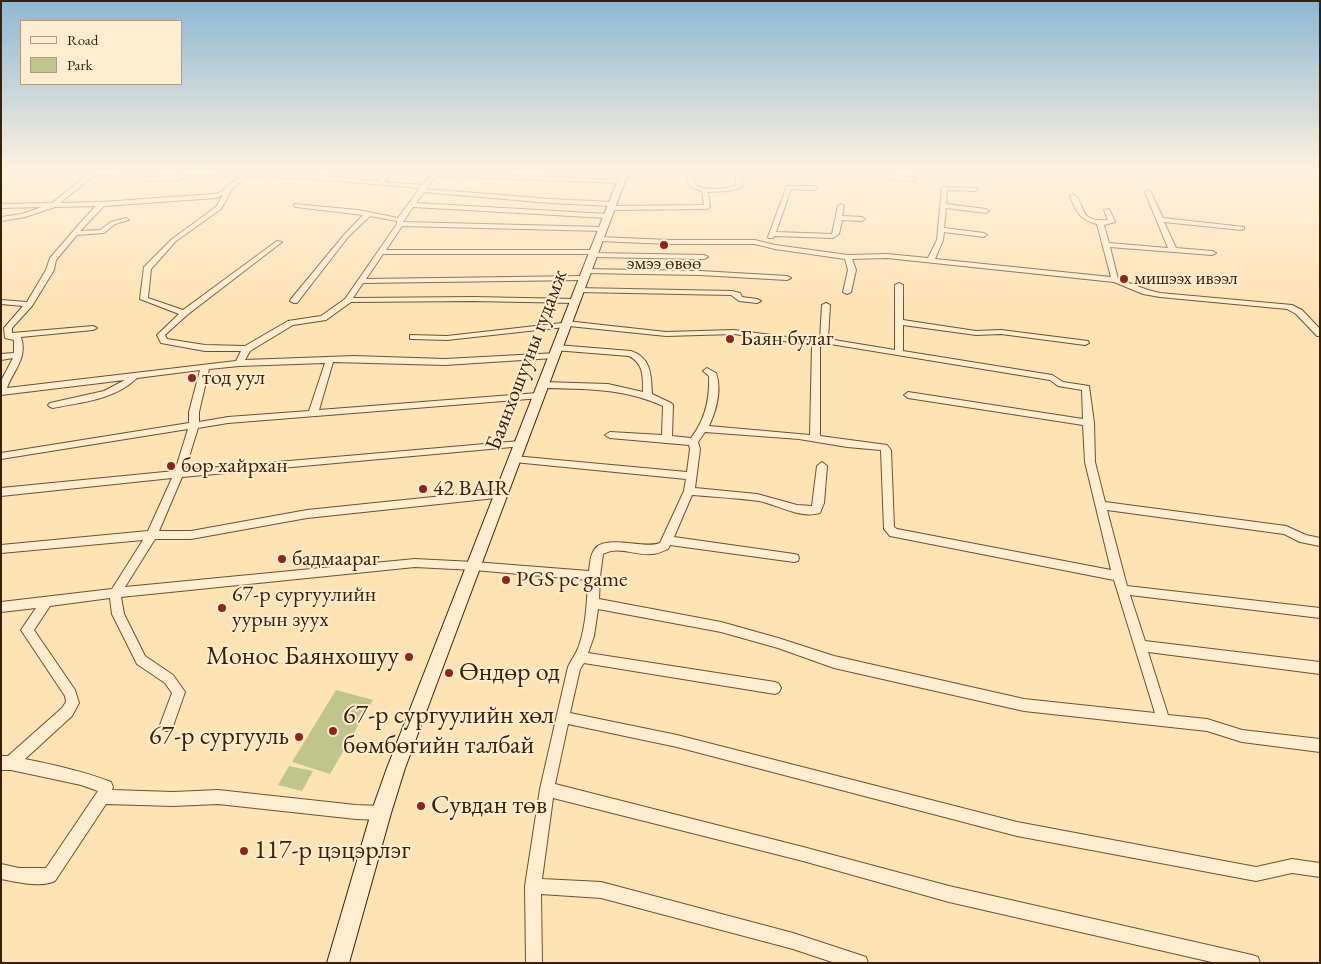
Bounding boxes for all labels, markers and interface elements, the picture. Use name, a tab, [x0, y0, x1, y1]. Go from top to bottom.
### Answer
legend	[20, 20, 182, 85]
text: Road	[67, 30, 98, 49]
text: Park	[67, 55, 93, 74]
marker: эмээ өвөө	[658, 239, 670, 251]
place label: эмээ өвөө	[627, 253, 701, 275]
street label: Баянхошууны гудамж	[480, 266, 574, 454]
place label: мишээх ивээл	[1134, 268, 1238, 290]
marker: мишээх ивээл	[1118, 273, 1130, 285]
place label: Баян булаг	[740, 326, 833, 352]
marker: Баян булаг	[724, 333, 736, 345]
place label: тод уул	[202, 365, 265, 391]
marker: тод уул	[186, 372, 198, 384]
place label: бор хайрхан	[181, 453, 288, 479]
marker: бор хайрхан	[165, 460, 177, 472]
place label: 42 BAIR	[433, 476, 510, 502]
marker: 42 BAIR	[417, 483, 429, 495]
place label: бадмаараг	[292, 546, 380, 572]
marker: бадмаараг	[276, 553, 288, 565]
place label: PGS pc game	[516, 567, 628, 593]
marker: PGS pc game	[500, 574, 512, 586]
place label: 67-р сургуулийн уурын зуух	[232, 582, 376, 634]
marker: 67-р сургуулийн уурын зуух	[216, 602, 228, 614]
place label: Монос Баянхошуу	[206, 641, 399, 673]
marker: Монос Баянхошуу	[403, 651, 415, 663]
place label: Өндөр од	[459, 657, 560, 689]
marker: Өндөр од	[443, 667, 455, 679]
place label: 67-р сургуулийн хөл бөмбөгийн талбай	[343, 700, 554, 761]
place label: 67-р сургууль	[149, 721, 289, 753]
marker: 67-р сургуулийн хөл бөмбөгийн талбай	[327, 725, 339, 737]
marker: 67-р сургууль	[293, 731, 305, 743]
place label: Сувдан төв	[431, 790, 547, 822]
marker: Сувдан төв	[415, 800, 427, 812]
place label: 117-р цэцэрлэг	[254, 835, 410, 867]
marker: 117-р цэцэрлэг	[238, 845, 250, 857]

